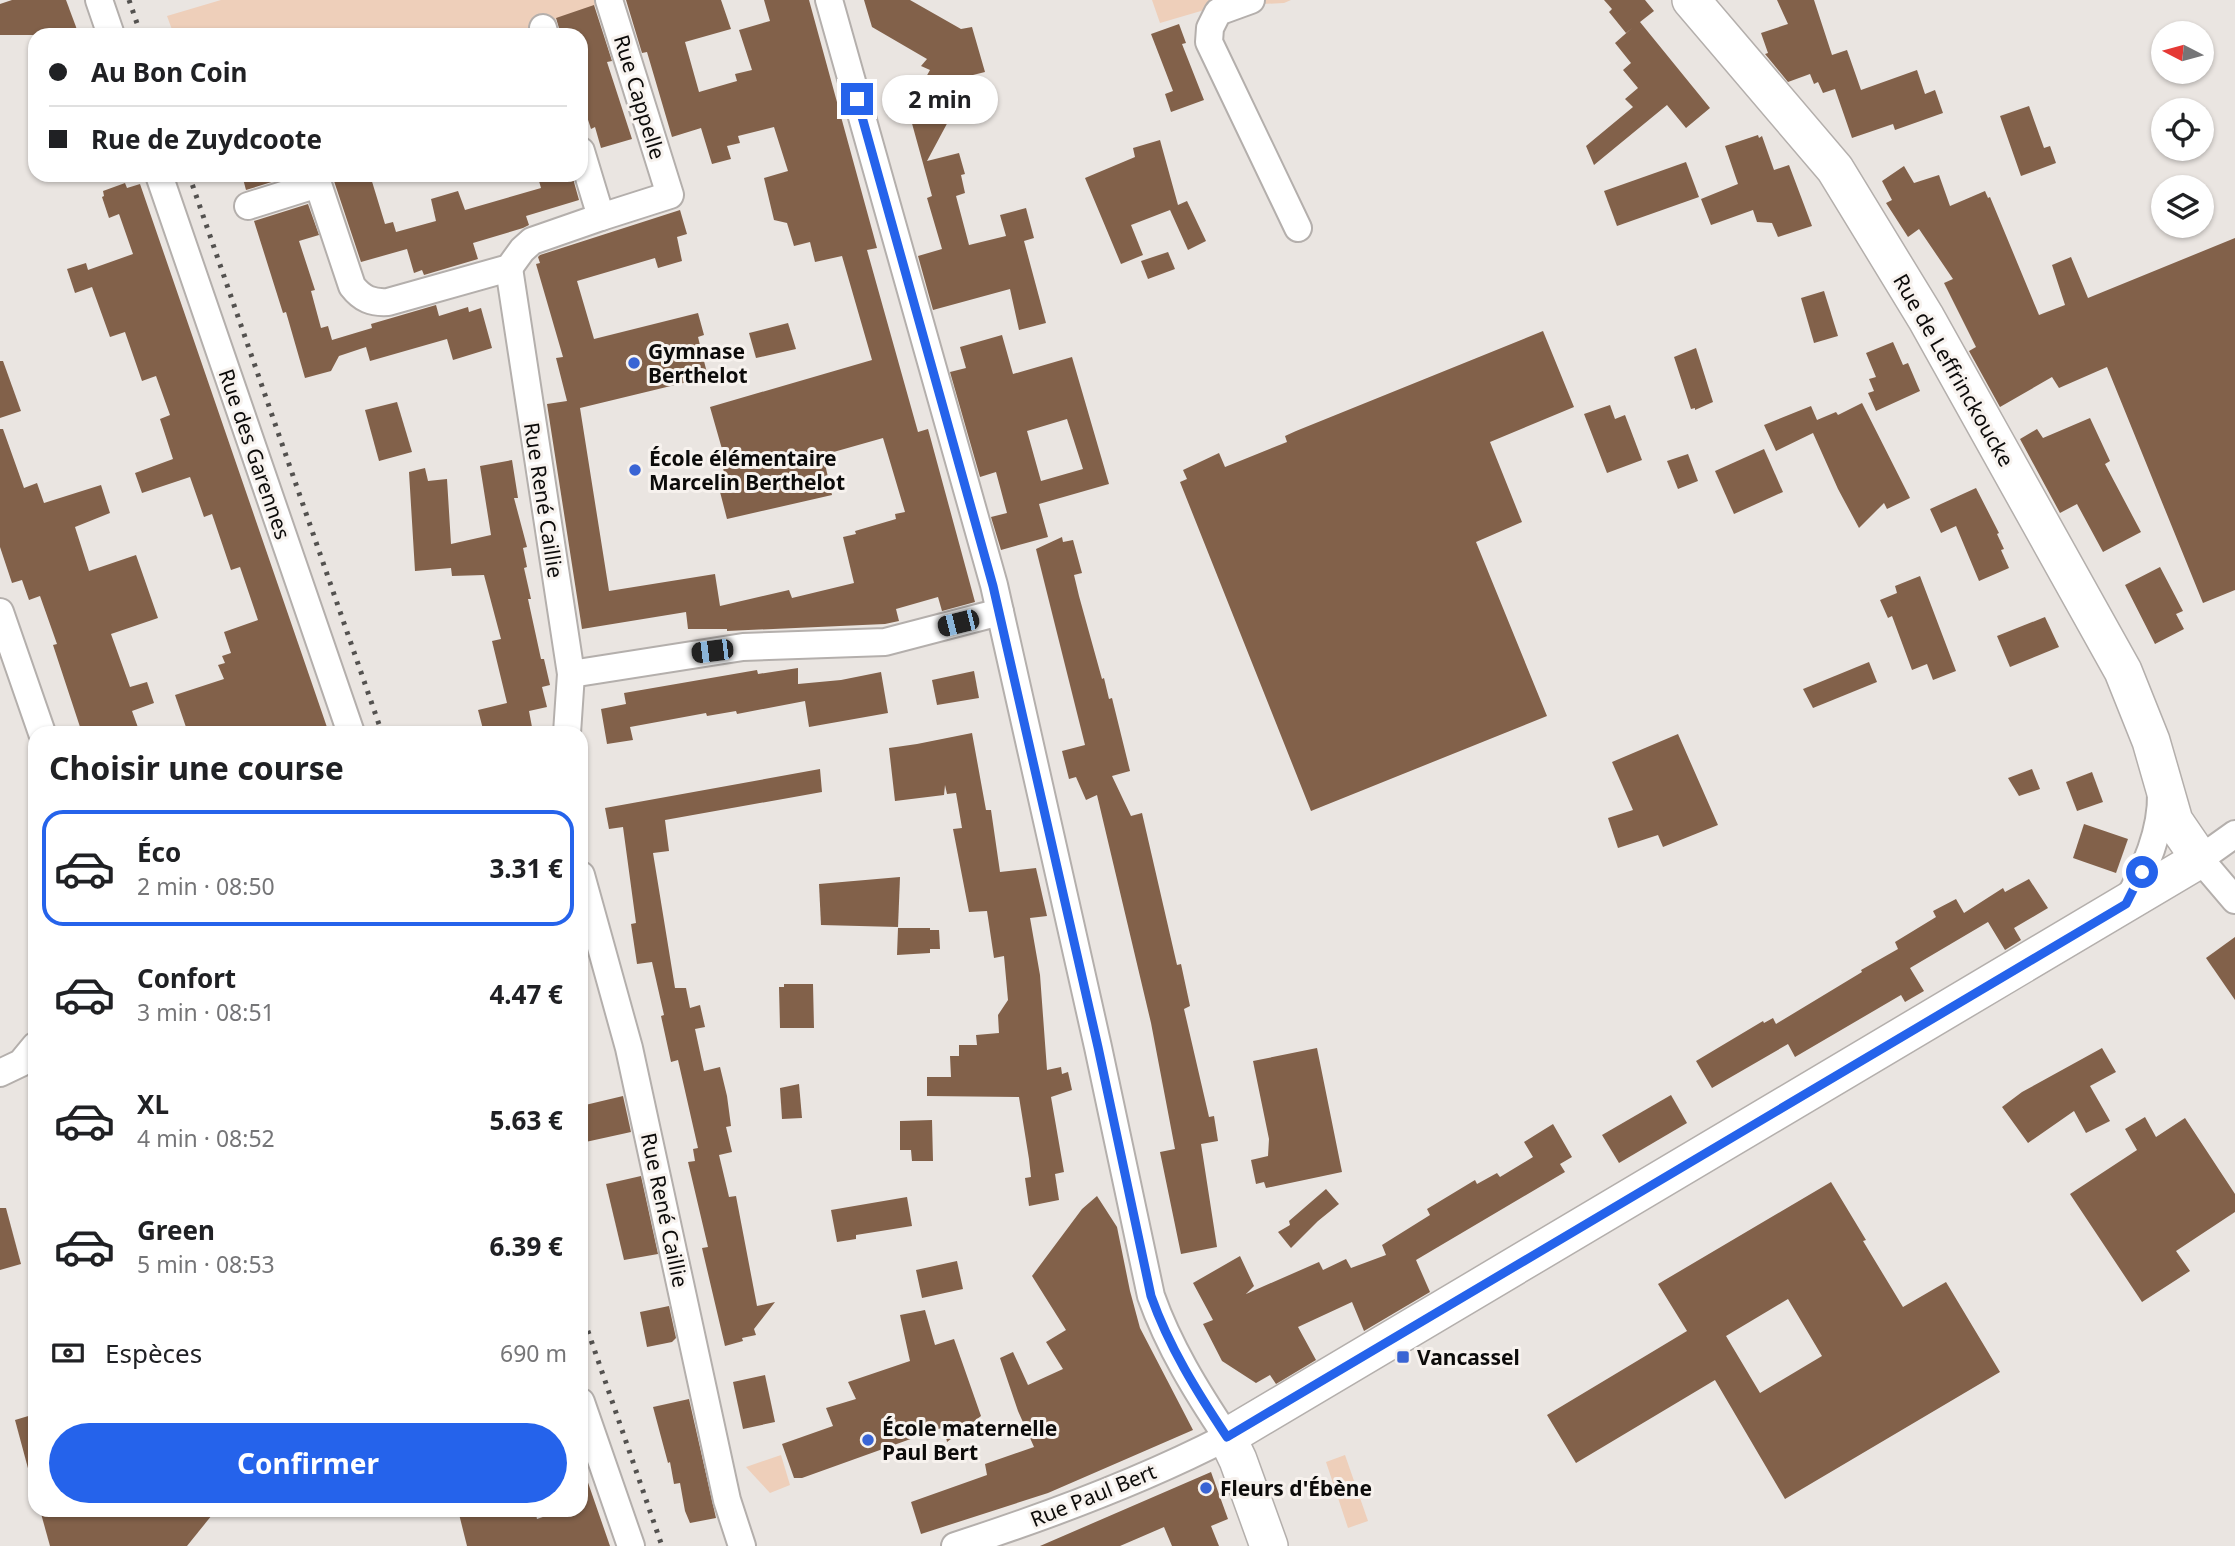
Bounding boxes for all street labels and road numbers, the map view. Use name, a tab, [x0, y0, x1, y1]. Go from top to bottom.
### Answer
street label: Rue Cappelle	[608, 31, 672, 163]
street label: Rue de Leffrinckoucke	[1887, 269, 2021, 471]
street label: Rue des Garennes	[213, 365, 297, 543]
street label: Rue René Caillie	[518, 420, 570, 580]
street label: Rue René Caillie	[635, 1130, 695, 1290]
street label: Rue Paul Bert	[1026, 1457, 1160, 1533]

